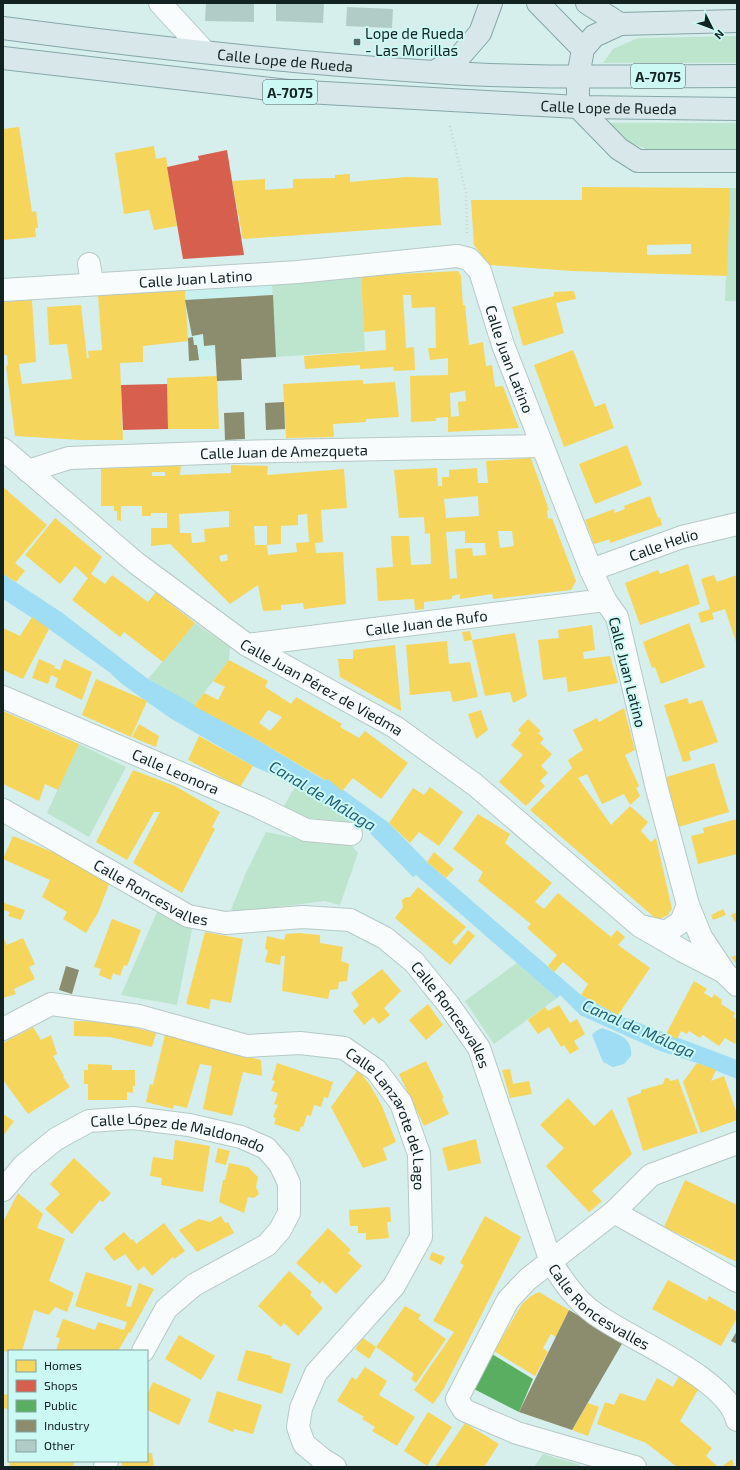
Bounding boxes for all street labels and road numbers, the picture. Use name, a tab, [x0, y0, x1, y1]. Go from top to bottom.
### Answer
street label: Calle Lope de Rueda	[216, 45, 354, 75]
road number: A-7075	[631, 64, 685, 88]
road number: A-7075	[263, 80, 317, 104]
street label: Calle Lope de Rueda	[540, 96, 677, 117]
street label: Calle Juan Latino	[138, 266, 253, 291]
street label: Calle Juan Latino	[482, 303, 538, 416]
street label: Calle Juan de Amezqueta	[200, 440, 368, 462]
street label: Calle Helio	[626, 525, 700, 564]
street label: Calle Juan de Rufo	[365, 606, 489, 639]
street label: Calle Juan Latino	[606, 615, 650, 729]
street label: Calle Juan Pérez de Viedma	[237, 634, 407, 739]
street label: Calle Leonora	[129, 745, 222, 798]
street label: Calle Roncesvalles	[91, 855, 210, 929]
street label: Calle Roncesvalles	[408, 957, 494, 1070]
street label: Calle Lanzarote del Lago	[343, 1043, 429, 1191]
street label: Calle López de Maldonado	[90, 1109, 268, 1156]
street label: Calle Roncesvalles	[545, 1260, 653, 1353]

